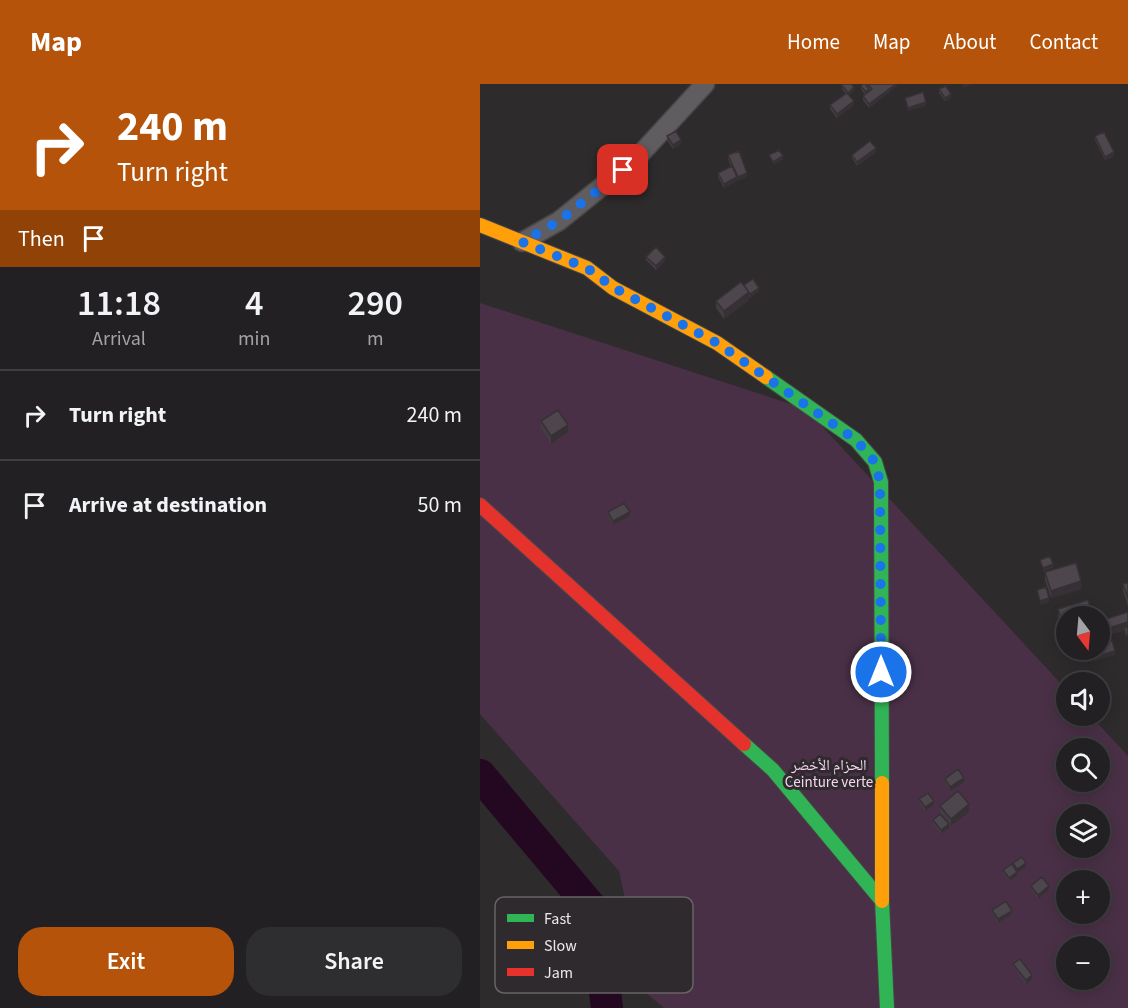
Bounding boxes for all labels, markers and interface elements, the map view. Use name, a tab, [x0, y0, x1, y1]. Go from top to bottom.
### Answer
text: Map	[30, 22, 82, 62]
text: Home	[787, 27, 840, 57]
text: Map	[873, 27, 911, 57]
text: About	[944, 27, 996, 57]
text: Contact	[1029, 27, 1098, 57]
text: 240 m	[117, 97, 228, 157]
icon: right	[18, 108, 96, 186]
pin	[597, 144, 648, 195]
text: Turn right	[117, 153, 228, 192]
icon: arrive	[606, 153, 639, 186]
icon: arrive	[77, 222, 110, 255]
text: Then	[18, 223, 65, 255]
text: 11:18	[77, 278, 161, 329]
text: 4	[245, 278, 263, 329]
text: 290	[347, 278, 403, 329]
text: Arrival	[92, 325, 146, 353]
text: min	[238, 325, 270, 353]
text: m	[367, 325, 383, 353]
icon: right	[18, 399, 51, 432]
text: Turn right	[69, 399, 166, 431]
text: 240 m	[407, 399, 462, 431]
icon: arrive	[18, 489, 51, 522]
text: Arrive at destination	[69, 489, 267, 521]
text: 50 m	[417, 489, 462, 521]
north arrow	[1056, 606, 1110, 660]
map controls	[1056, 606, 1110, 990]
position arrow	[849, 640, 913, 704]
button: sound	[1056, 672, 1110, 726]
button: search	[1056, 738, 1110, 792]
park label: الحزام الأخضر Ceinture verte	[785, 755, 873, 793]
button: layers	[1056, 804, 1110, 858]
button: +	[1056, 870, 1110, 924]
legend	[495, 897, 693, 993]
text: Fast	[544, 908, 572, 930]
button: Exit	[18, 927, 234, 996]
button: Share	[246, 927, 462, 996]
text: Slow	[544, 935, 577, 957]
button: −	[1056, 936, 1110, 990]
text: Jam	[544, 962, 573, 984]

